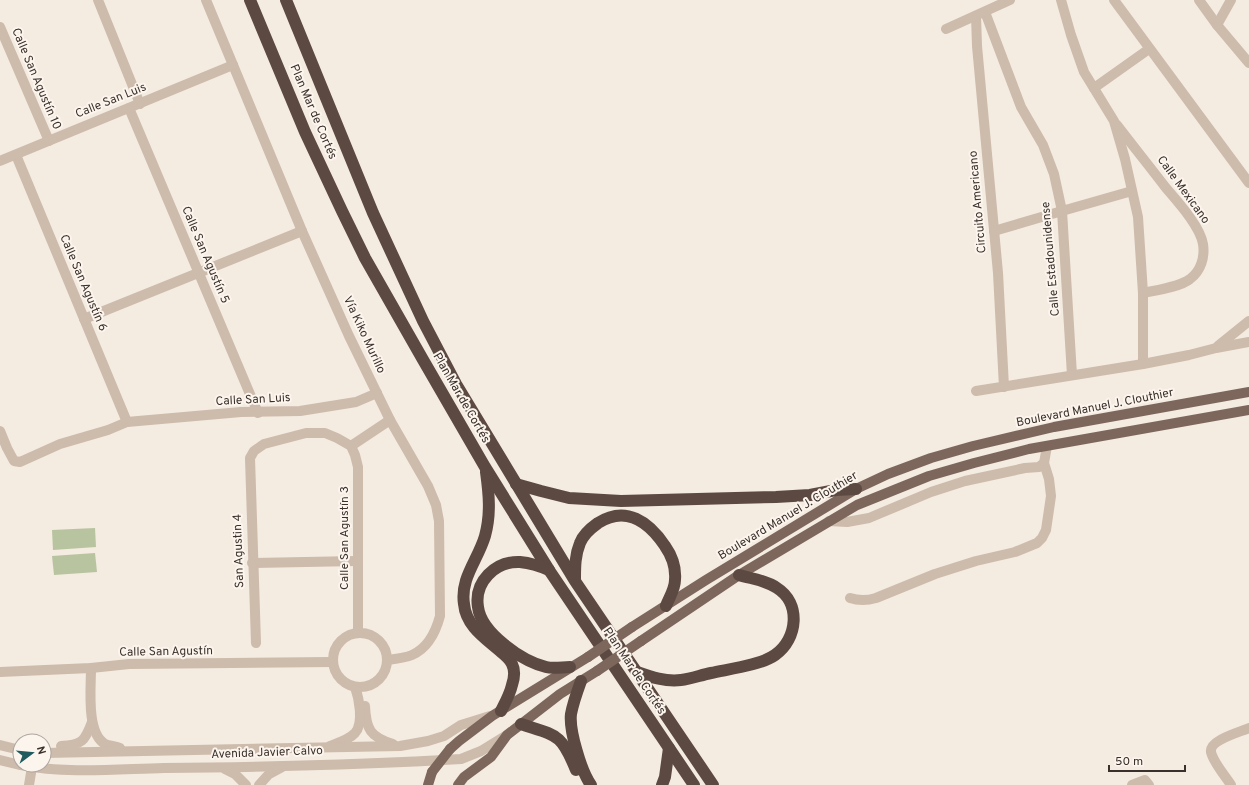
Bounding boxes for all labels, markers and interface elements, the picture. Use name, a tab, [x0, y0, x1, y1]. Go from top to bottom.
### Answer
street label: Calle San Agustín 10	[7, 26, 65, 132]
street label: Plan Mar de Cortés	[286, 62, 340, 162]
street label: Calle San Luis	[73, 80, 149, 122]
street label: Circuito Americano	[966, 150, 990, 254]
street label: Calle Mexicano	[1153, 153, 1213, 228]
street label: Calle Estadounidense	[1038, 201, 1064, 317]
street label: Calle San Agustín 5	[177, 204, 233, 306]
street label: Calle San Agustín 6	[55, 232, 111, 334]
street label: Vía Kiko Murillo	[339, 294, 389, 377]
street label: Plan Mar de Cortés	[429, 350, 493, 446]
street label: Boulevard Manuel J. Clouthier	[1015, 385, 1175, 431]
street label: Calle San Luis	[215, 390, 291, 410]
street label: Boulevard Manuel J. Clouthier	[715, 468, 861, 564]
street label: Calle San Agustín 3	[337, 486, 353, 590]
street label: San Agustin 4	[230, 514, 248, 588]
street label: Plan Mar de Cortés	[599, 624, 669, 718]
street label: Calle San Agustín	[119, 643, 213, 661]
north arrow	[12, 733, 52, 773]
street label: Avenida Javier Calvo	[211, 743, 324, 763]
text: N	[33, 745, 48, 756]
scale bar	[1109, 747, 1185, 773]
text: 50 m	[1115, 754, 1143, 770]

